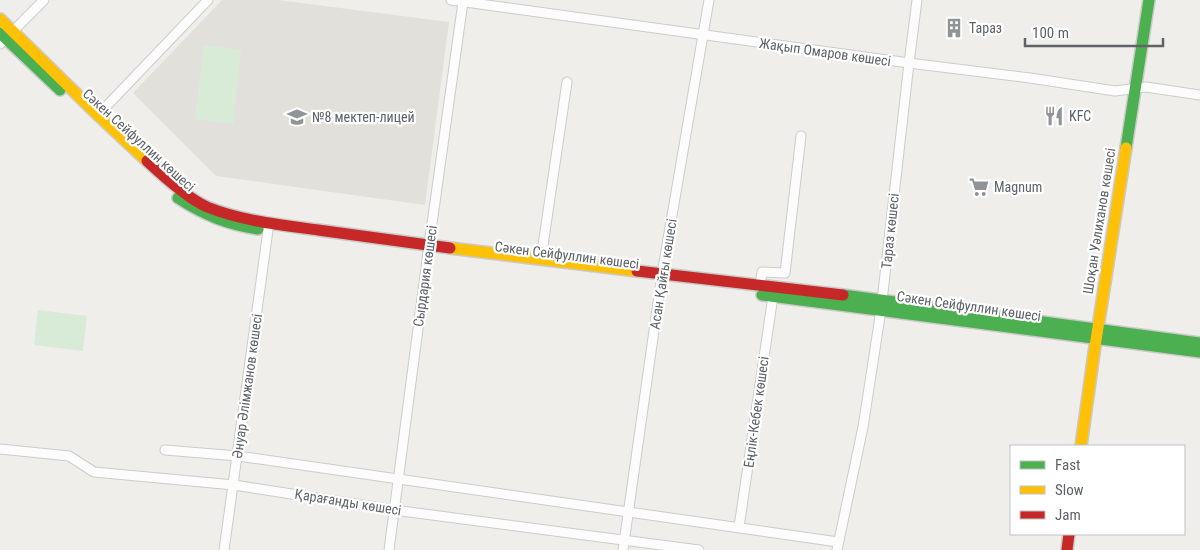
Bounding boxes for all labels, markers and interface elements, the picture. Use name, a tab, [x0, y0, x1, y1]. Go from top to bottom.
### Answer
scale bar	[1025, 15, 1162, 47]
building icon: Тараз	[943, 17, 965, 39]
place label: Тараз	[969, 20, 1002, 36]
text: 100 m	[1032, 24, 1069, 42]
street label: Жақып Омаров көшесі	[758, 35, 892, 69]
street label: Сәкен Сейфуллин көшесі	[80, 85, 198, 195]
restaurant icon: KFC	[1043, 105, 1065, 127]
school or university icon: №8 мектеп-лицей	[286, 106, 308, 128]
place label: KFC	[1069, 108, 1091, 124]
place label: №8 мектеп-лицей	[312, 109, 415, 125]
street label: Шоқан Уәлиханов көшесі	[1080, 147, 1118, 295]
supermarket icon: Magnum	[968, 176, 990, 198]
place label: Magnum	[994, 179, 1042, 195]
street label: Тараз көшесі	[878, 192, 902, 270]
street label: Асан Қайғы көшесі	[646, 218, 680, 330]
street label: Сырдария көшесі	[410, 224, 440, 328]
street label: Сәкен Сейфуллин көшесі	[494, 238, 640, 272]
street label: Сәкен Сейфуллин көшесі	[896, 288, 1042, 324]
street label: Әнуар Әлімжанов көшесі	[229, 313, 265, 459]
street label: Еңлік-Кебек көшесі	[740, 355, 772, 469]
legend	[1010, 445, 1185, 535]
text: Fast	[1055, 456, 1080, 474]
text: Slow	[1055, 481, 1084, 499]
street label: Қарағанды көшесі	[293, 486, 403, 518]
text: Jam	[1055, 506, 1081, 524]

